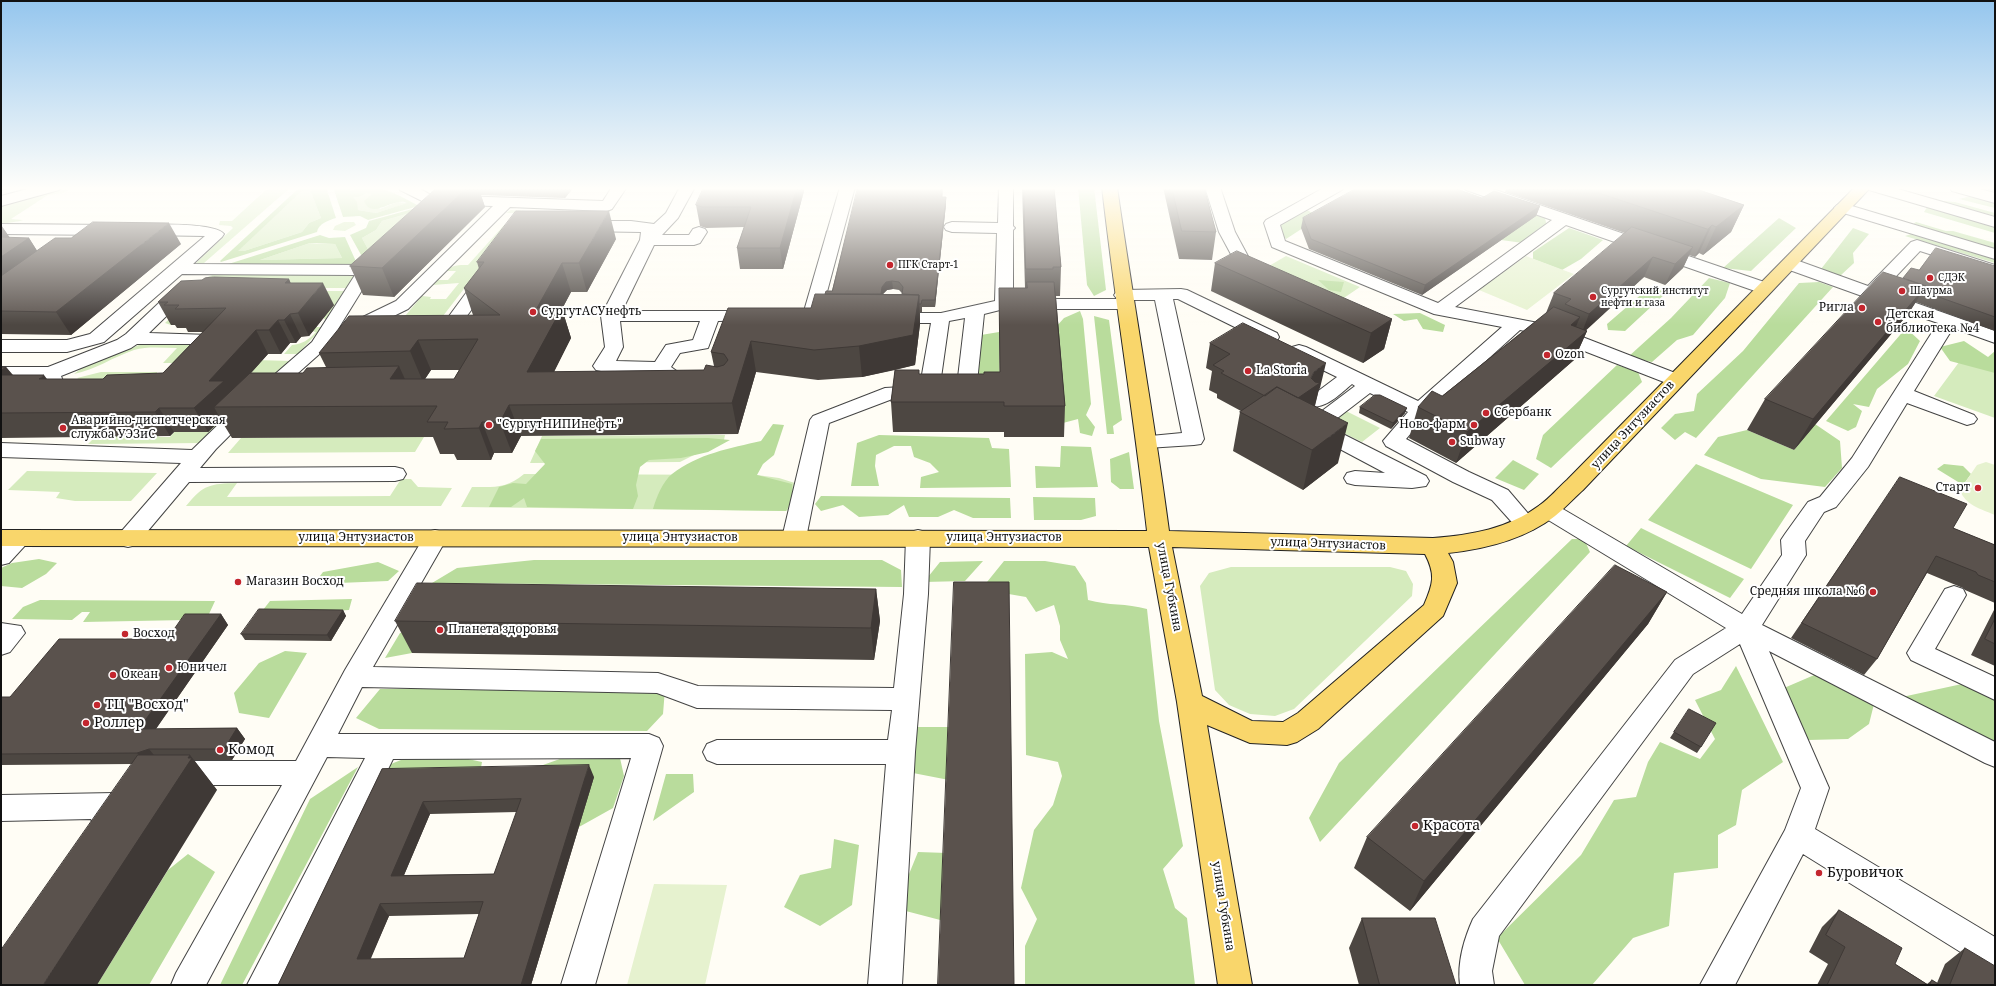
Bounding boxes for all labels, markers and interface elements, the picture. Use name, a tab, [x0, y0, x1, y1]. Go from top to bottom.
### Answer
place label: ПГК Старт-1	[898, 259, 959, 271]
marker: ПГК Старт-1	[885, 260, 895, 270]
place label: СДЭК	[1938, 272, 1965, 284]
marker: СДЭК	[1925, 273, 1935, 283]
place label: Сургутский институт нефти и газа	[1601, 285, 1709, 308]
place label: Шаурма	[1910, 285, 1952, 297]
marker: Шаурма	[1897, 286, 1907, 296]
marker: Сургутский институт нефти и газа	[1588, 292, 1598, 302]
place label: Ригла	[1819, 301, 1854, 315]
marker: Ригла	[1857, 303, 1867, 313]
place label: СургутАСУнефть	[541, 305, 641, 319]
marker: СургутАСУнефть	[528, 307, 538, 317]
place label: Детская библиотека №4	[1886, 308, 1979, 336]
marker: Детская библиотека №4	[1873, 317, 1883, 327]
place label: Ozon	[1555, 348, 1585, 362]
marker: Ozon	[1542, 350, 1552, 360]
place label: La Storia	[1256, 364, 1307, 378]
marker: La Storia	[1243, 366, 1253, 376]
street label: улица Энтузиастов	[1588, 378, 1678, 472]
place label: Сбербанк	[1494, 406, 1551, 420]
marker: Сбербанк	[1481, 408, 1491, 418]
place label: Аварийно-диспетчерская служба УЭЗиС	[71, 414, 226, 442]
place label: "СургутНИПИнефть"	[497, 418, 622, 432]
place label: Ново-фарм	[1399, 418, 1466, 432]
marker: "СургутНИПИнефть"	[484, 420, 494, 430]
marker: Ново-фарм	[1469, 420, 1479, 430]
marker: Аварийно-диспетчерская служба УЭЗиС	[58, 423, 68, 433]
place label: Subway	[1460, 435, 1505, 449]
marker: Subway	[1447, 437, 1457, 447]
place label: Старт	[1935, 481, 1970, 495]
marker: Старт	[1973, 483, 1983, 493]
street label: улица Энтузиастов	[298, 531, 414, 545]
street label: улица Энтузиастов	[622, 531, 738, 545]
street label: улица Энтузиастов	[946, 531, 1062, 545]
street label: улица Энтузиастов	[1270, 535, 1386, 553]
street label: улица Губкина	[1153, 541, 1185, 633]
place label: Магазин Восход	[246, 575, 344, 589]
marker: Магазин Восход	[233, 577, 243, 587]
place label: Средняя школа №6	[1750, 585, 1865, 599]
marker: Средняя школа №6	[1868, 587, 1878, 597]
place label: Планета здоровья	[448, 623, 557, 637]
marker: Планета здоровья	[435, 625, 445, 635]
place label: Восход	[133, 627, 175, 641]
marker: Восход	[120, 629, 130, 639]
place label: Юничел	[177, 661, 227, 675]
marker: Юничел	[164, 663, 174, 673]
place label: Океан	[121, 668, 158, 682]
marker: Океан	[108, 670, 118, 680]
place label: ТЦ "Восход"	[105, 697, 189, 713]
marker: ТЦ "Восход"	[92, 700, 102, 710]
place label: Роллер	[94, 715, 144, 731]
marker: Роллер	[81, 718, 91, 728]
place label: Комод	[228, 742, 274, 758]
marker: Комод	[215, 745, 225, 755]
place label: Красота	[1423, 818, 1480, 834]
marker: Красота	[1410, 821, 1420, 831]
street label: улица Губкина	[1209, 860, 1237, 952]
place label: Буровичок	[1827, 865, 1903, 881]
marker: Буровичок	[1814, 868, 1824, 878]

